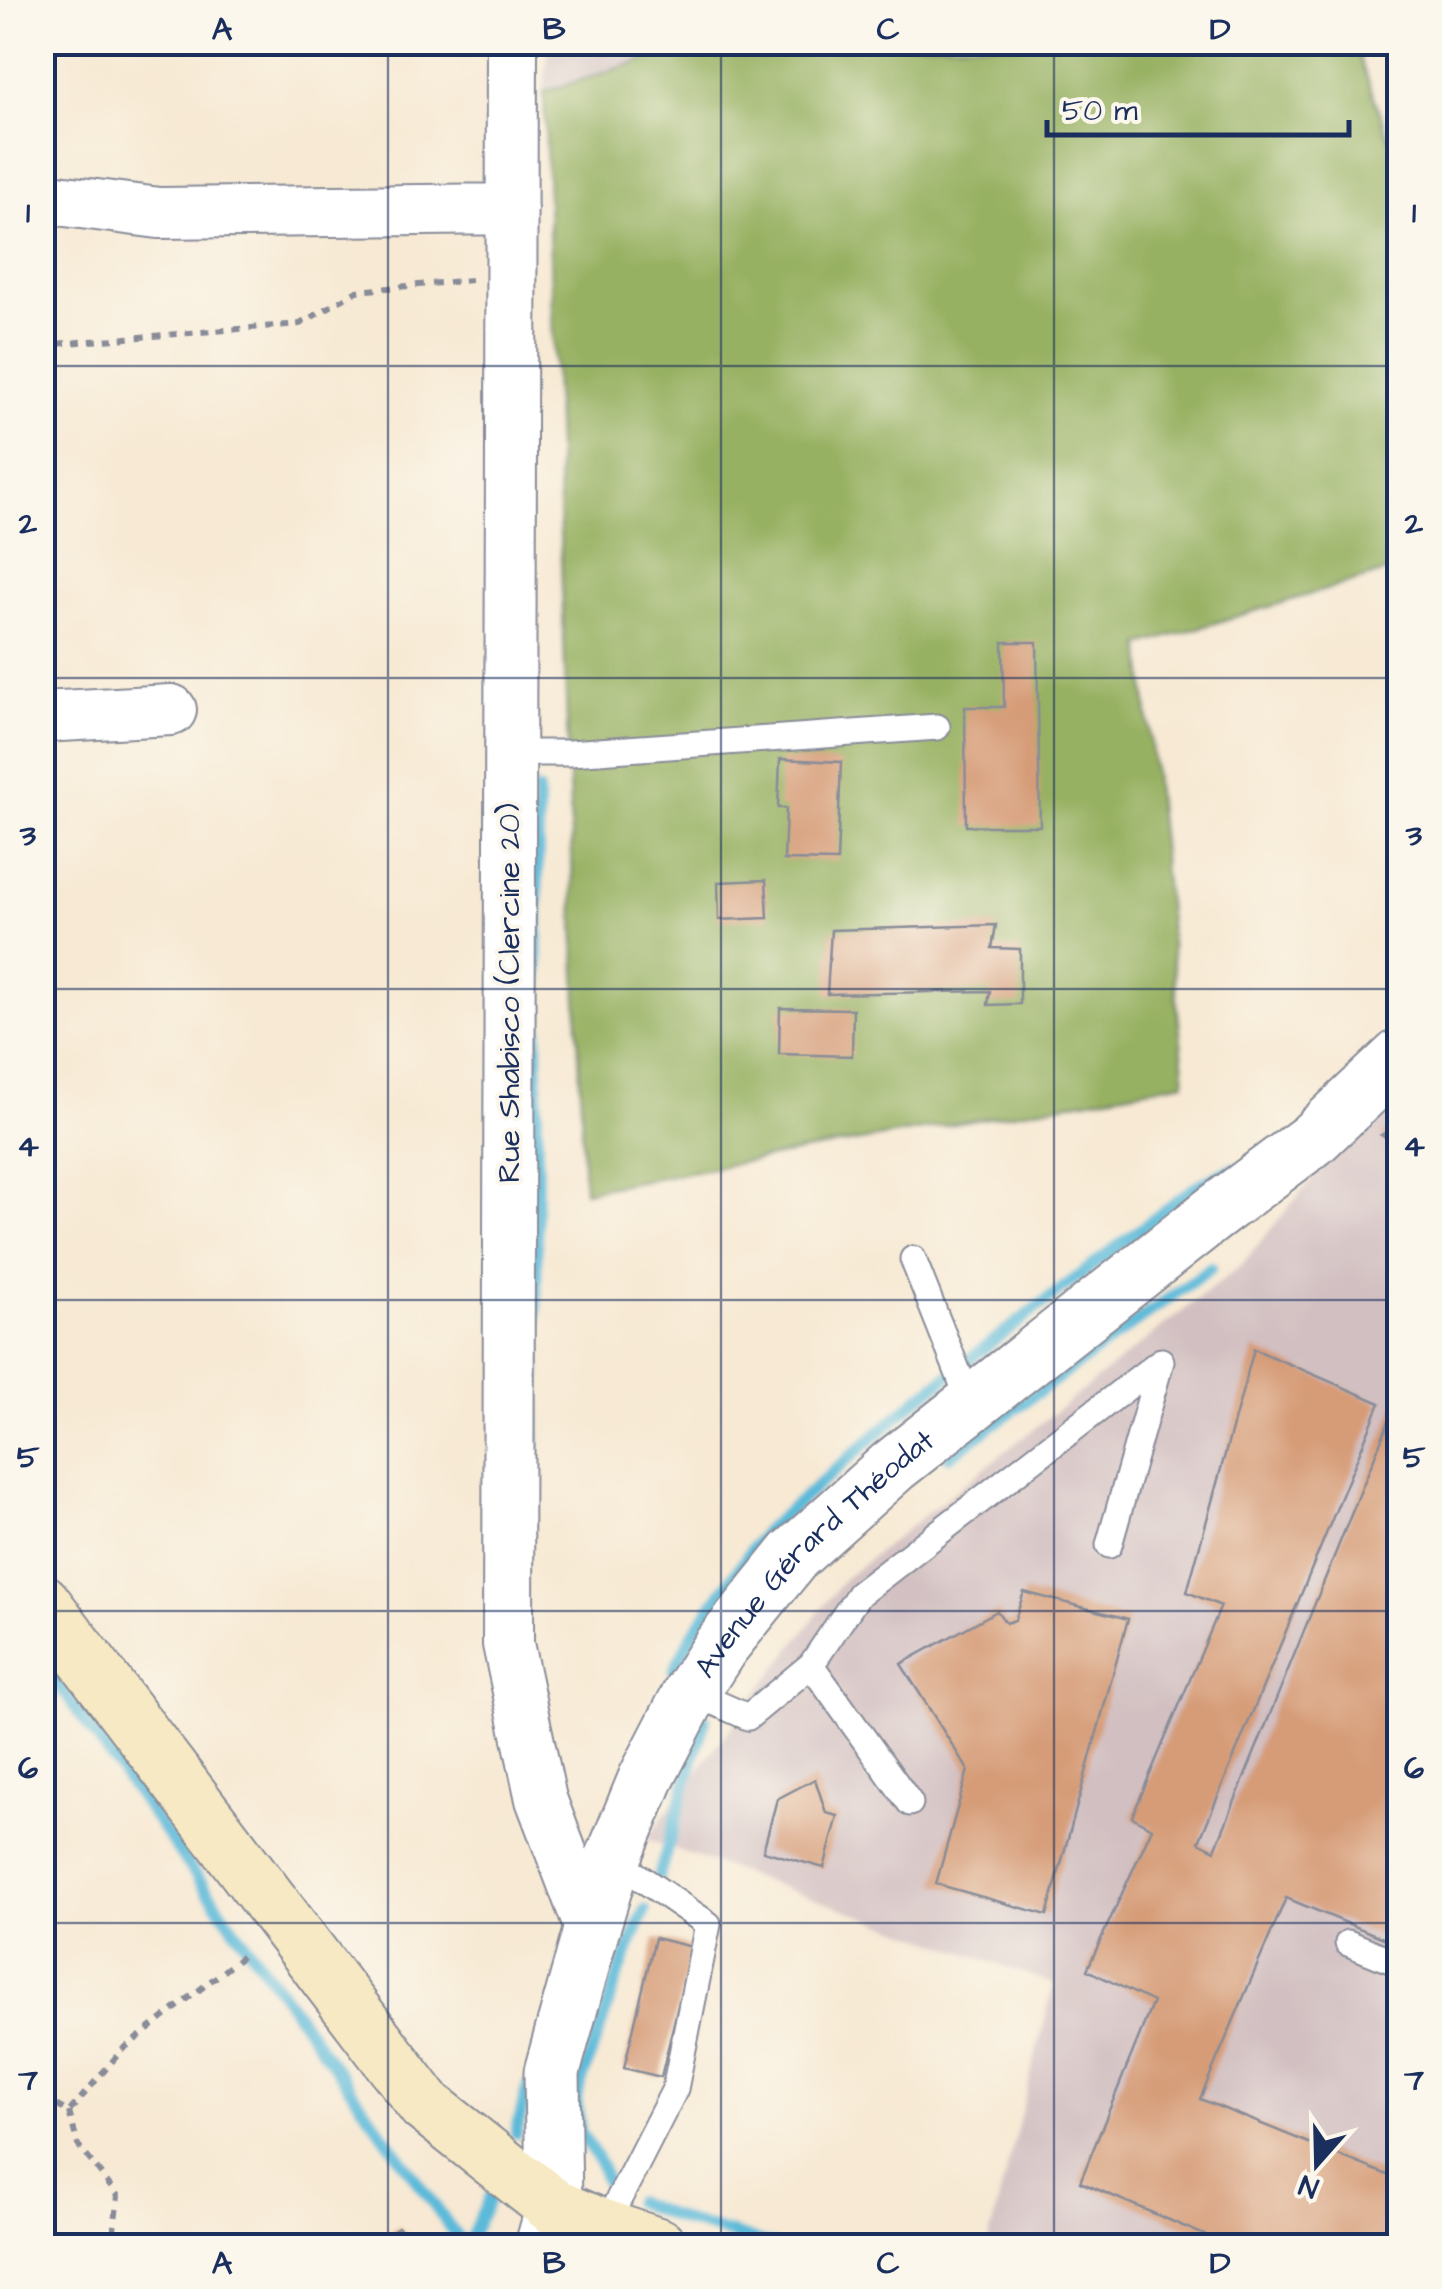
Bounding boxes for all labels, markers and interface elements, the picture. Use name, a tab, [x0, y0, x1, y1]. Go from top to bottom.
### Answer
text: A	[212, 7, 233, 52]
text: B	[543, 7, 566, 52]
text: C	[877, 7, 900, 52]
text: D	[1210, 7, 1231, 52]
scale bar	[1047, 75, 1350, 137]
text: 50 m	[1062, 90, 1138, 132]
text: 1	[26, 190, 30, 235]
text: 1	[1412, 190, 1416, 235]
text: 2	[18, 501, 38, 546]
text: 2	[1404, 501, 1424, 546]
street label: Rue Shabisco (Clercine 20)	[489, 803, 531, 1183]
text: 3	[19, 813, 37, 858]
text: 3	[1405, 813, 1423, 858]
text: 4	[17, 1124, 39, 1169]
text: 4	[1403, 1124, 1425, 1169]
street label: Avenue Gérard Théodat	[684, 1420, 943, 1686]
text: 5	[17, 1435, 40, 1480]
text: 5	[1403, 1435, 1426, 1480]
text: 6	[18, 1746, 38, 1791]
text: 6	[1404, 1746, 1424, 1791]
text: 7	[17, 2058, 38, 2103]
text: 7	[1403, 2058, 1424, 2103]
north arrow	[1267, 2114, 1367, 2214]
text: N	[1294, 2165, 1324, 2207]
text: A	[212, 2241, 233, 2286]
text: B	[543, 2241, 566, 2286]
text: C	[877, 2241, 900, 2286]
text: D	[1210, 2241, 1231, 2286]

